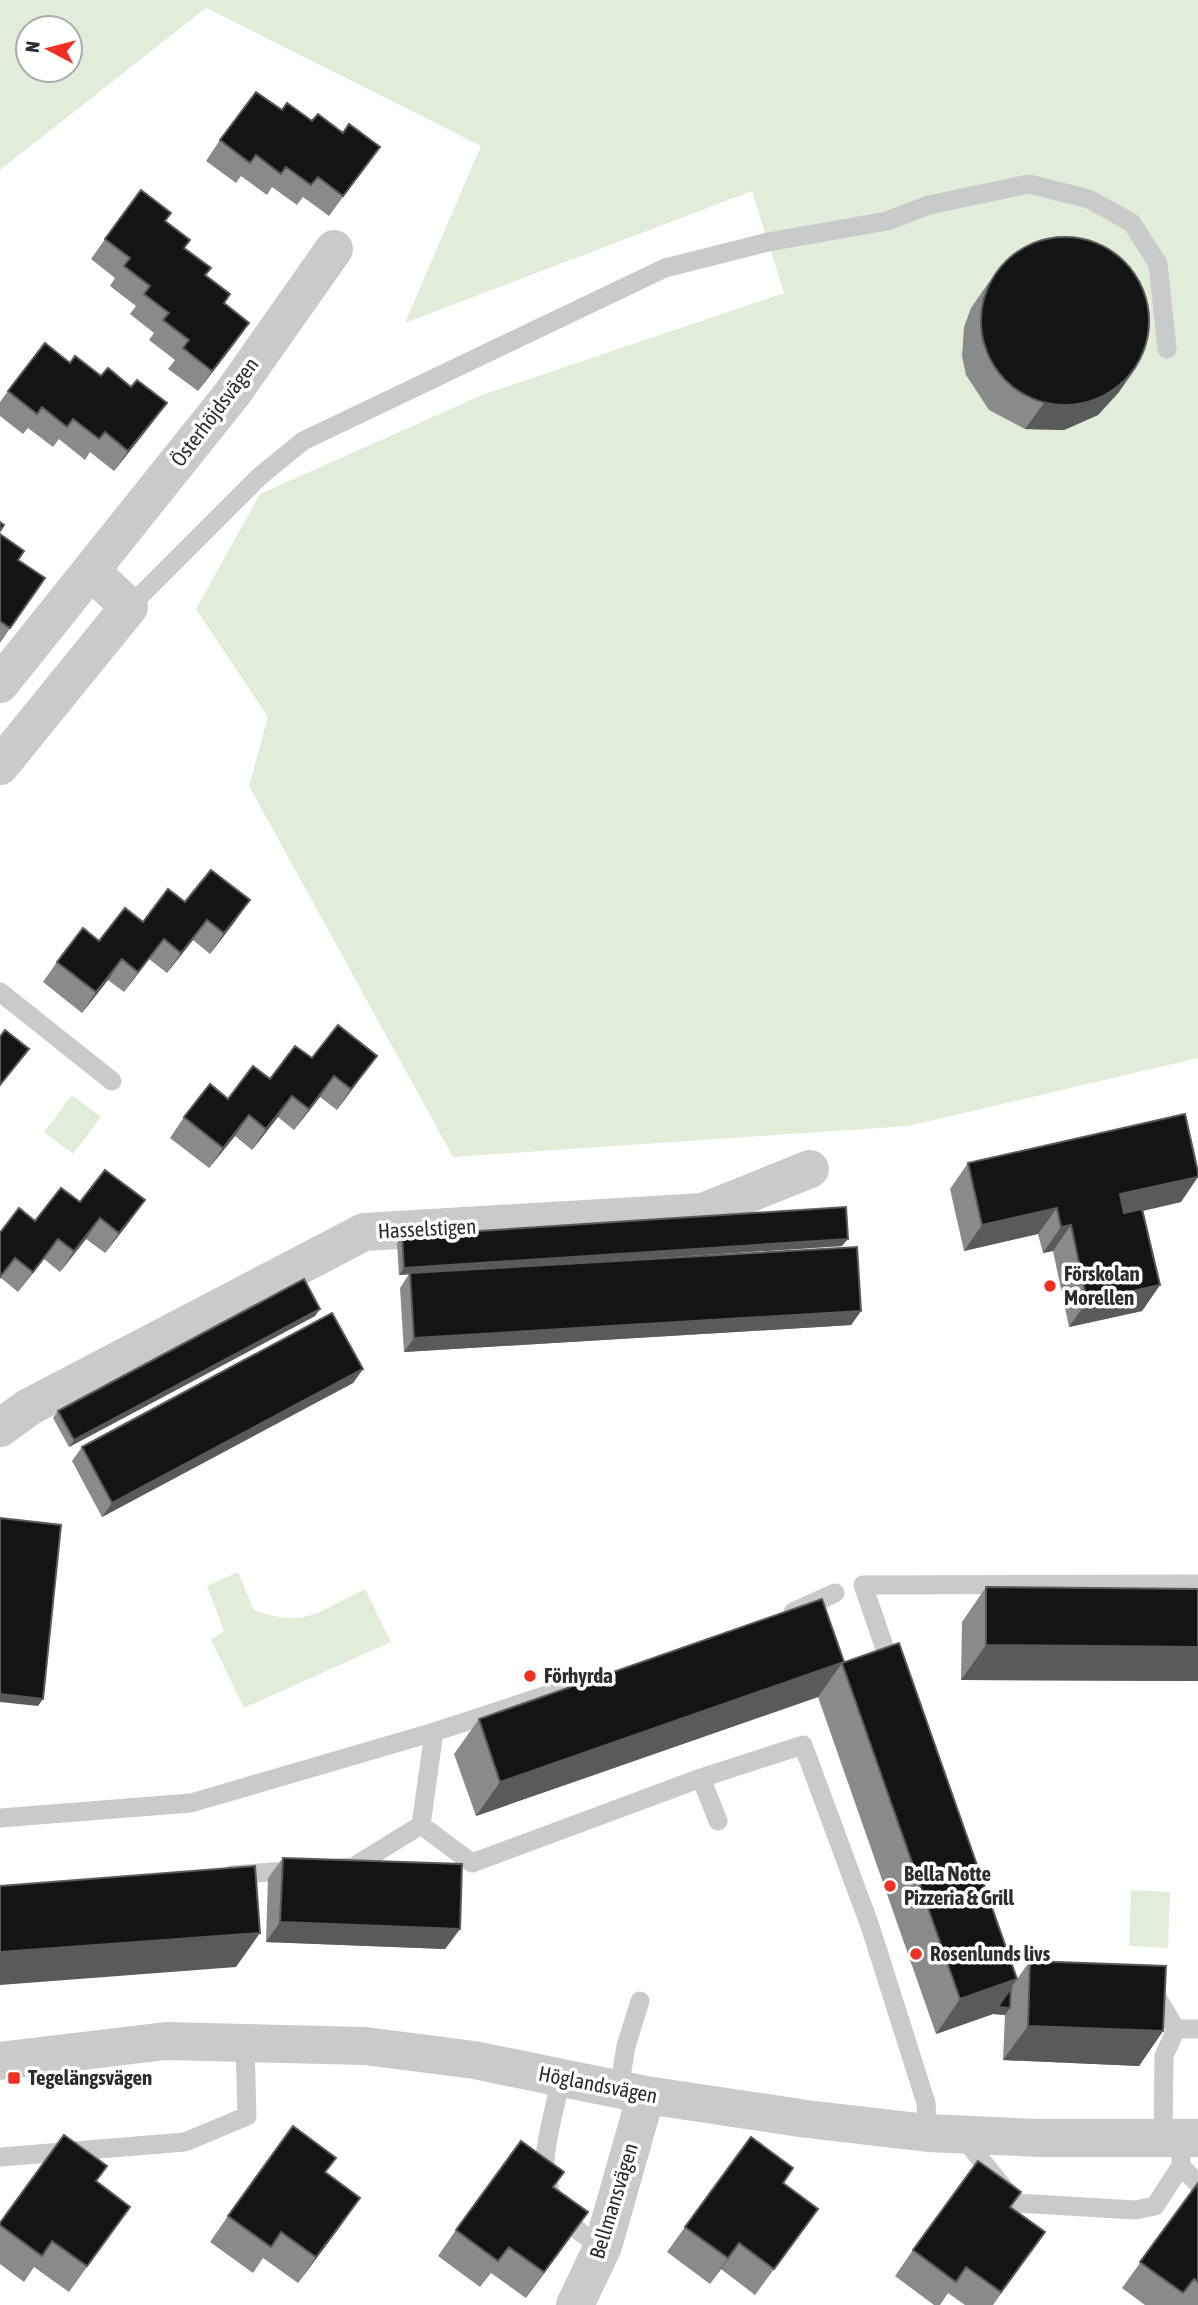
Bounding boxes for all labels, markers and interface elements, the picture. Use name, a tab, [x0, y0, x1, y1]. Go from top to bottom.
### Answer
north arrow	[14, 14, 84, 84]
text: N	[21, 40, 44, 54]
street label: Österhöjdsvägen	[165, 352, 263, 471]
street label: Hasselstigen	[377, 1213, 477, 1243]
place label: Förskolan Morellen	[1064, 1261, 1140, 1309]
marker: Förskolan Morellen	[1042, 1278, 1058, 1294]
place label: Förhyrda	[544, 1663, 613, 1687]
marker: Förhyrda	[522, 1668, 538, 1684]
place label: Bella Notte Pizzeria & Grill	[904, 1861, 1015, 1909]
marker: Bella Notte Pizzeria & Grill	[882, 1878, 898, 1894]
place label: Rosenlunds livs	[930, 1941, 1051, 1965]
marker: Rosenlunds livs	[908, 1946, 924, 1962]
street label: Höglandsvägen	[537, 2061, 660, 2107]
place label: Tegelängsvägen	[28, 2065, 152, 2089]
marker: Tegelängsvägen	[6, 2070, 22, 2086]
street label: Bellmansvägen	[584, 2140, 642, 2261]

